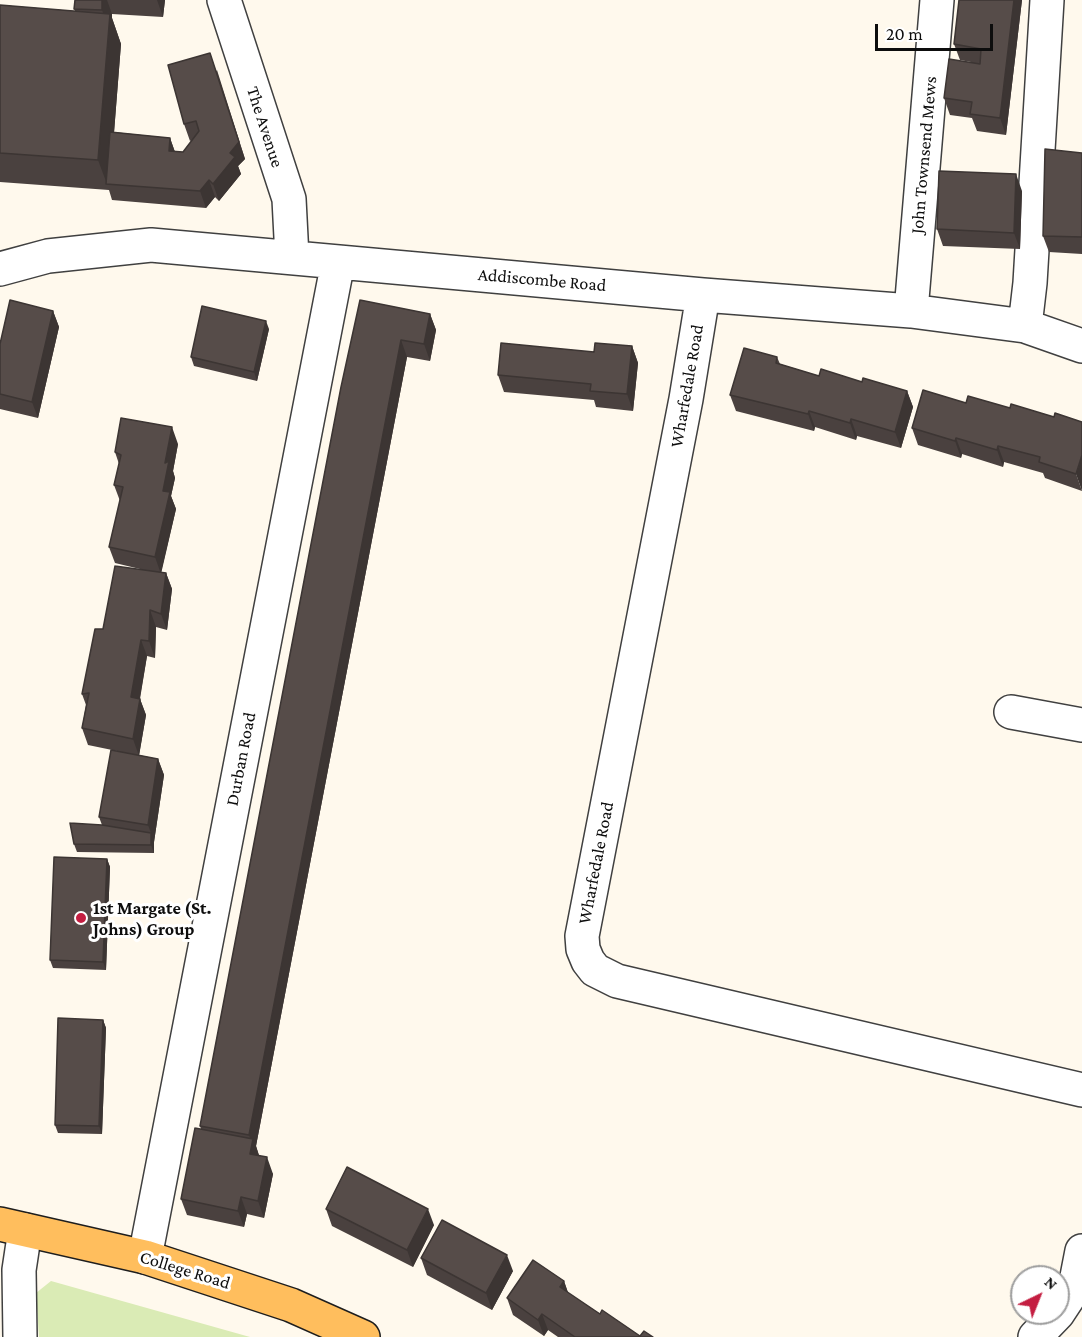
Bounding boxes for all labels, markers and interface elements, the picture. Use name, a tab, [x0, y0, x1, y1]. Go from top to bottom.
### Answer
scale bar	[878, 12, 996, 50]
text: 20 m	[886, 24, 923, 44]
street label: John Townsend Mews	[906, 75, 942, 235]
street label: The Avenue	[242, 84, 288, 170]
street label: Addiscombe Road	[477, 264, 607, 296]
street label: Wharfedale Road	[666, 323, 708, 449]
street label: Durban Road	[221, 710, 261, 808]
street label: Wharfedale Road	[574, 800, 618, 926]
place label: 1st Margate (St. Johns) Group	[93, 897, 212, 940]
marker: 1st Margate (St. Johns) Group	[74, 911, 88, 925]
street label: College Road	[137, 1246, 233, 1294]
north arrow	[1010, 1265, 1070, 1325]
text: N	[1041, 1273, 1061, 1293]

